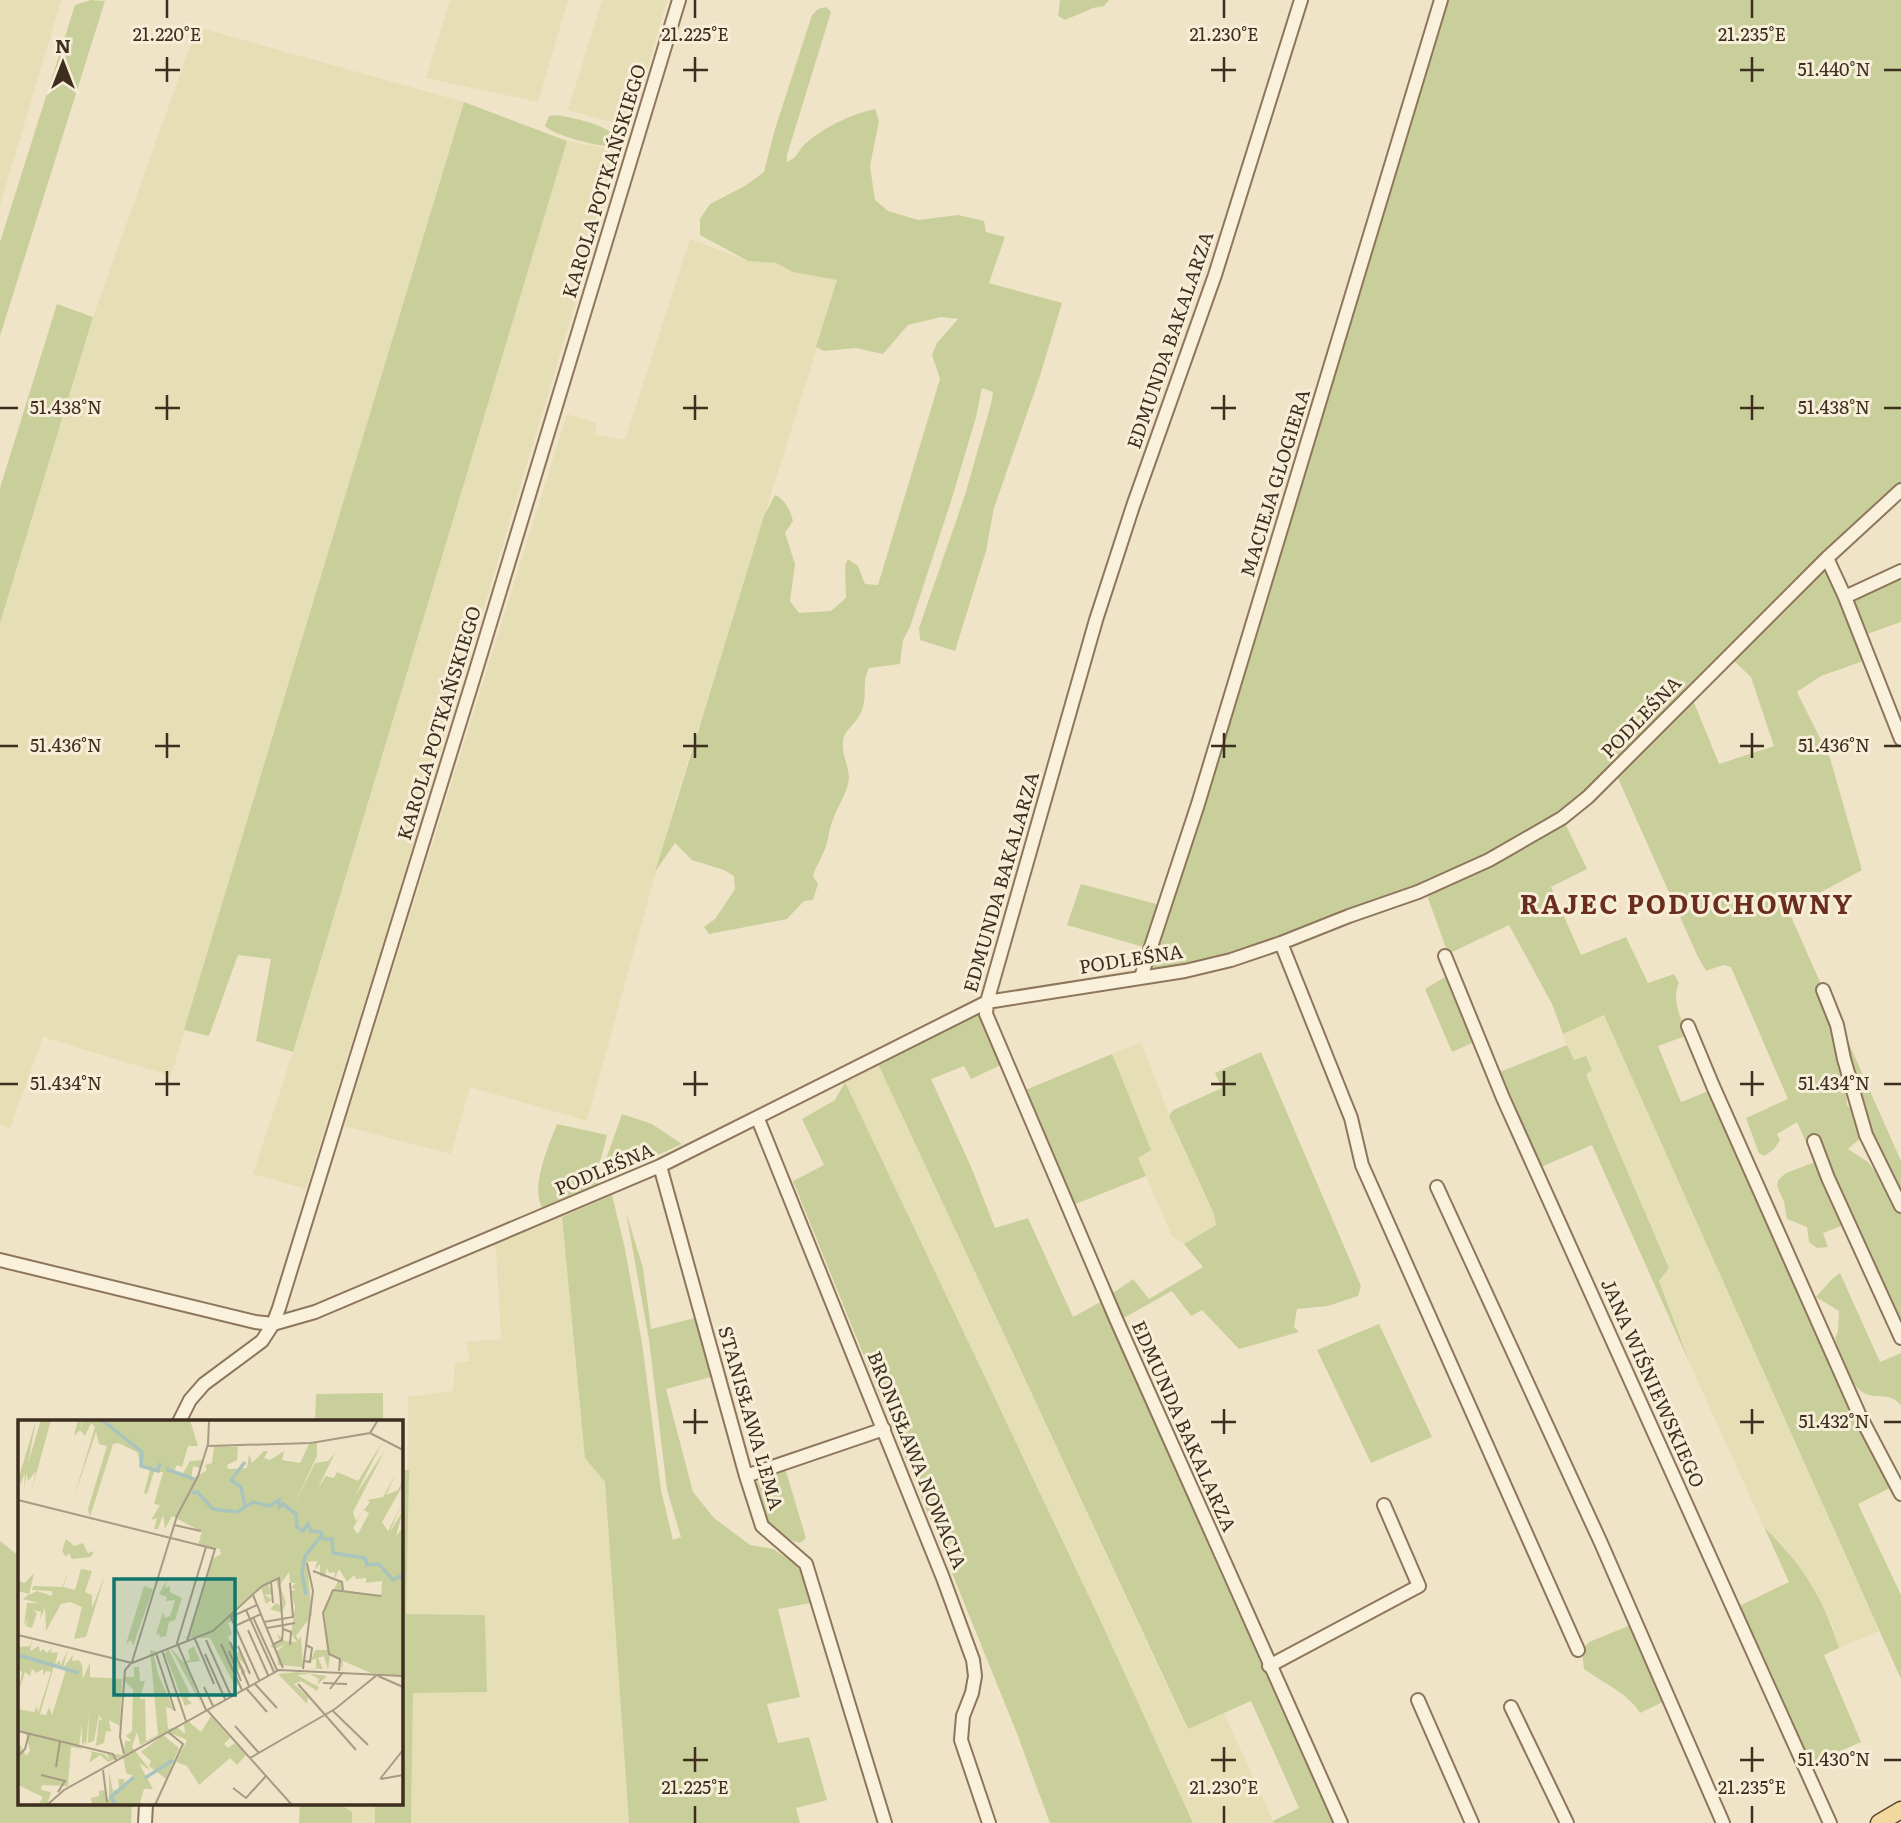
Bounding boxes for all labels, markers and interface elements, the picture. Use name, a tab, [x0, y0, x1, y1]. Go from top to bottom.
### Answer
text: 21.220°E	[133, 20, 201, 47]
text: 21.225°E	[661, 20, 729, 47]
text: 21.230°E	[1189, 20, 1259, 47]
text: 21.235°E	[1718, 20, 1786, 47]
north arrow	[28, 28, 98, 98]
text: N	[55, 31, 71, 59]
text: 51.440°N	[1798, 55, 1870, 82]
street label: KAROLA POTKAŃSKIEGO	[554, 60, 652, 301]
street label: EDMUNDA BAKALARZA	[1119, 227, 1220, 452]
street label: MACIEJA GLOGIERA	[1232, 385, 1316, 580]
text: 51.438°N	[30, 393, 102, 420]
text: 51.438°N	[1798, 393, 1870, 420]
street label: KAROLA POTKAŃSKIEGO	[389, 602, 487, 843]
street label: PODLEŚNA	[1594, 669, 1687, 764]
text: 51.436°N	[30, 731, 102, 758]
text: 51.436°N	[1798, 731, 1870, 758]
street label: EDMUNDA BAKALARZA	[955, 768, 1045, 995]
district label: RAJEC PODUCHOWNY	[1520, 883, 1854, 922]
street label: PODLEŚNA	[1077, 936, 1185, 980]
text: 51.434°N	[30, 1069, 102, 1096]
text: 51.434°N	[1798, 1069, 1870, 1096]
street label: PODLEŚNA	[550, 1135, 657, 1201]
street label: JANA WIŚNIEWSKIEGO	[1595, 1274, 1713, 1492]
street label: EDMUNDA BAKALARZA	[1126, 1316, 1244, 1536]
street label: STANISŁAWA LEMA	[712, 1323, 792, 1513]
street label: BRONISŁAWA NOWACIA	[861, 1346, 975, 1573]
text: 51.432°N	[1799, 1407, 1869, 1434]
inset map	[18, 1420, 402, 1806]
text: 51.430°N	[1798, 1745, 1870, 1772]
text: 21.225°E	[661, 1773, 729, 1800]
text: 21.230°E	[1189, 1773, 1259, 1800]
text: 21.235°E	[1718, 1773, 1786, 1800]

